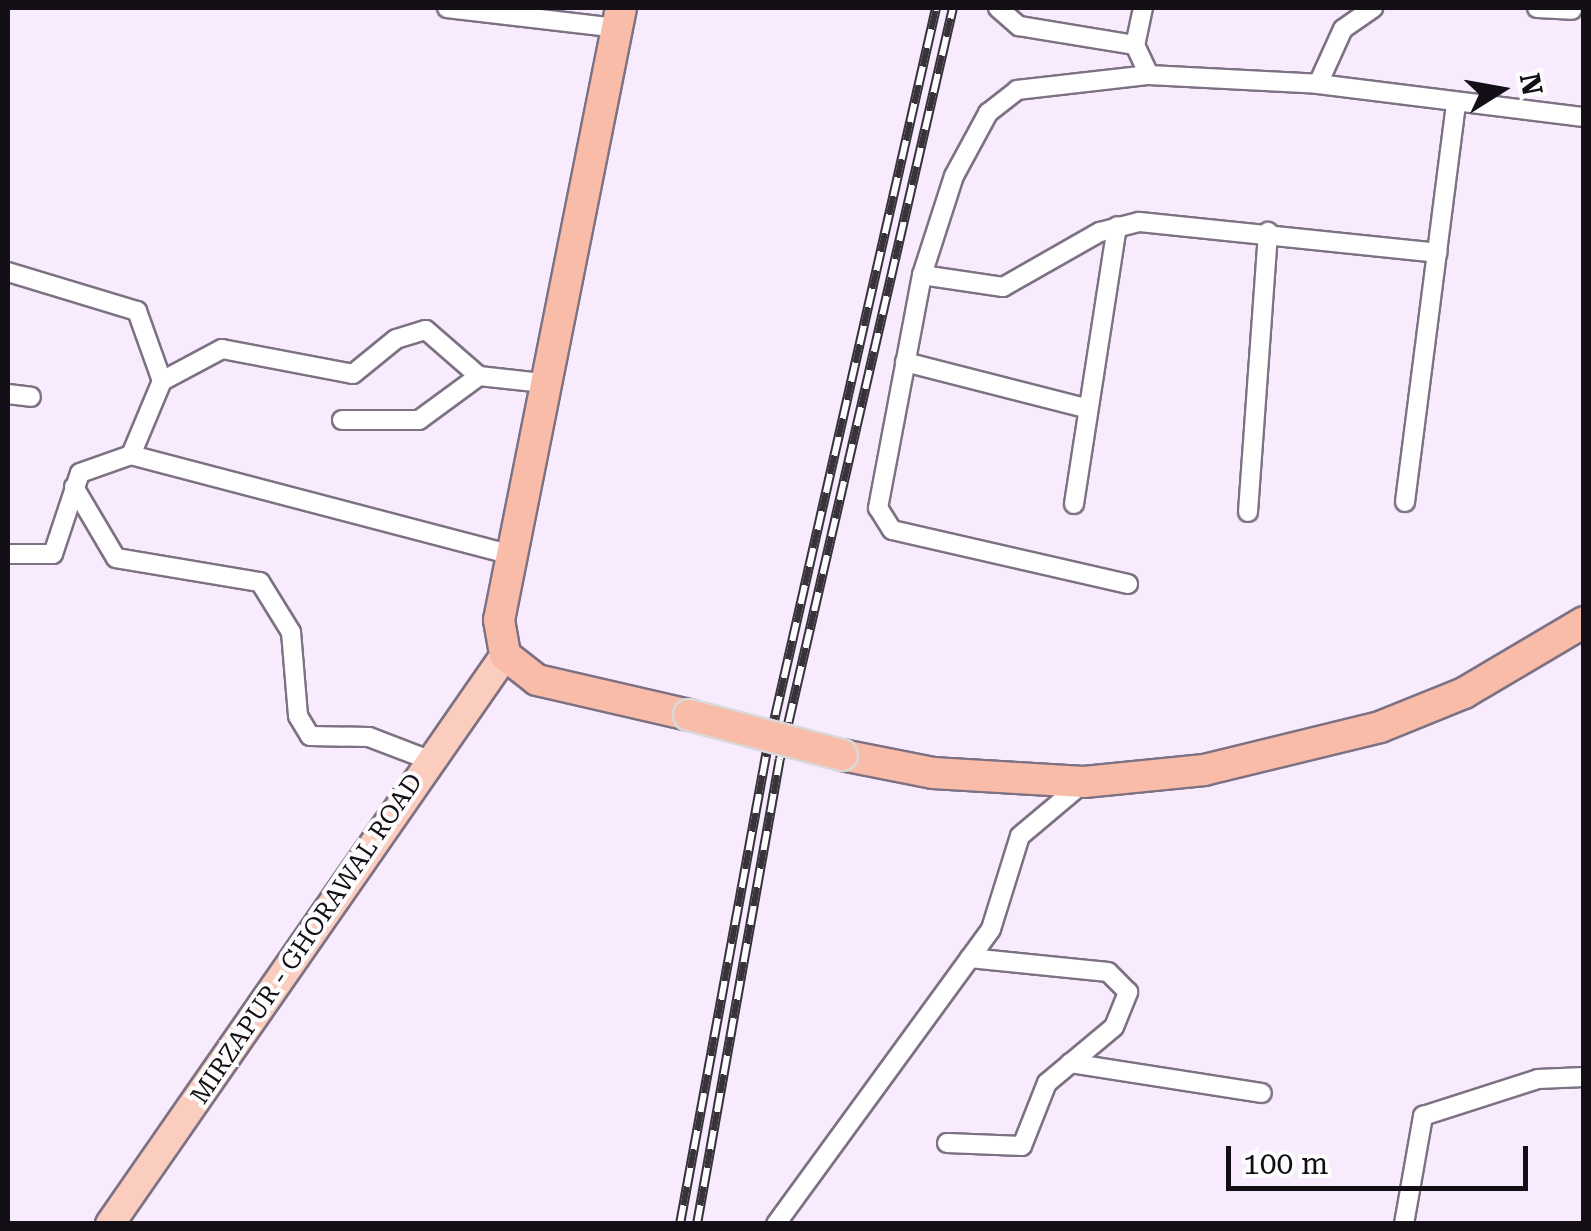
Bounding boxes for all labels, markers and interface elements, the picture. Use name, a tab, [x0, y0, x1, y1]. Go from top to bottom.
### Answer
north arrow	[1451, 40, 1551, 140]
text: N	[1513, 70, 1549, 98]
street label: MIRZAPUR - GHORAWAL ROAD	[185, 768, 429, 1110]
scale bar	[1231, 1126, 1534, 1188]
text: 100 m	[1243, 1146, 1328, 1181]

